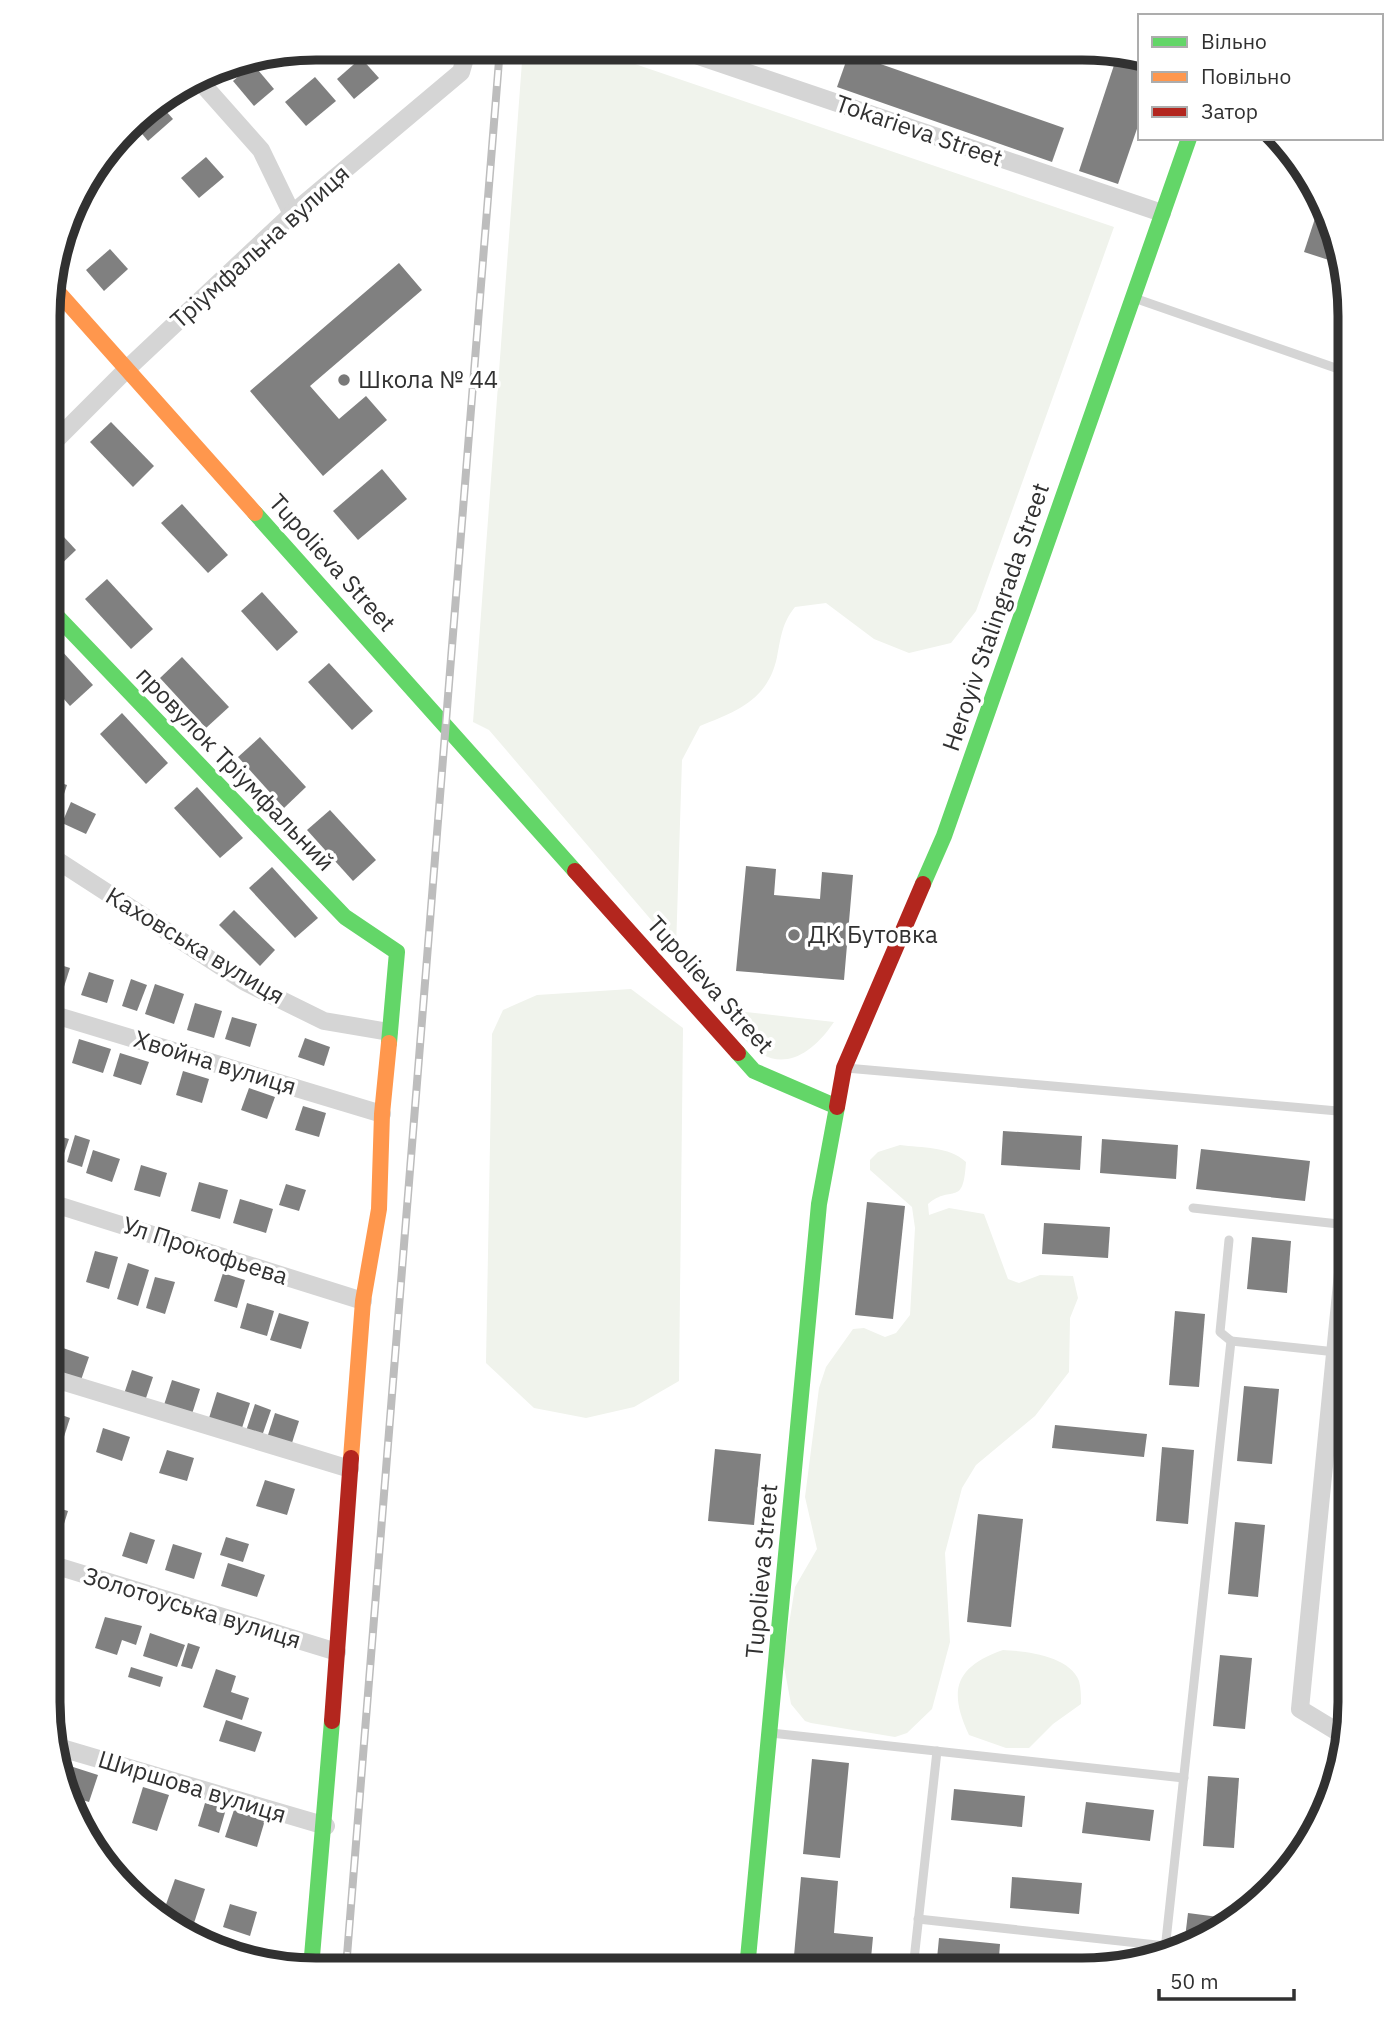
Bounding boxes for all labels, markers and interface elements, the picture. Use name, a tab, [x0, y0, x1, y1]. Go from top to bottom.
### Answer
legend	[1138, 14, 1383, 140]
text: Вільно	[1201, 27, 1267, 55]
text: Повільно	[1201, 62, 1291, 90]
street label: Tokarieva Street	[832, 86, 1007, 174]
text: Затор	[1201, 97, 1258, 125]
street label: Тріумфальна вулиця	[163, 157, 356, 335]
place label: Школа № 44	[358, 363, 498, 395]
marker: Школа № 44	[336, 372, 352, 388]
street label: Heroyiv Stalingrada Street	[934, 478, 1056, 755]
street label: Tupolieva Street	[262, 487, 403, 638]
street label: провулок Тріумфальний	[130, 659, 342, 877]
street label: Каховська вулиця	[100, 879, 291, 1011]
street label: Tupolieva Street	[640, 909, 781, 1060]
place label: ДК Бутовка	[808, 918, 938, 950]
marker: ДК Бутовка	[786, 927, 802, 943]
street label: Хвойна вулиця	[130, 1022, 300, 1102]
street label: Ул Прокофьева	[119, 1208, 292, 1292]
street label: Tupolieva Street	[737, 1482, 785, 1659]
street label: Золотоуська вулиця	[80, 1559, 305, 1655]
street label: Ширшова вулиця	[94, 1742, 290, 1830]
scale bar	[1159, 1958, 1294, 2002]
text: 50 m	[1170, 1967, 1219, 1995]

